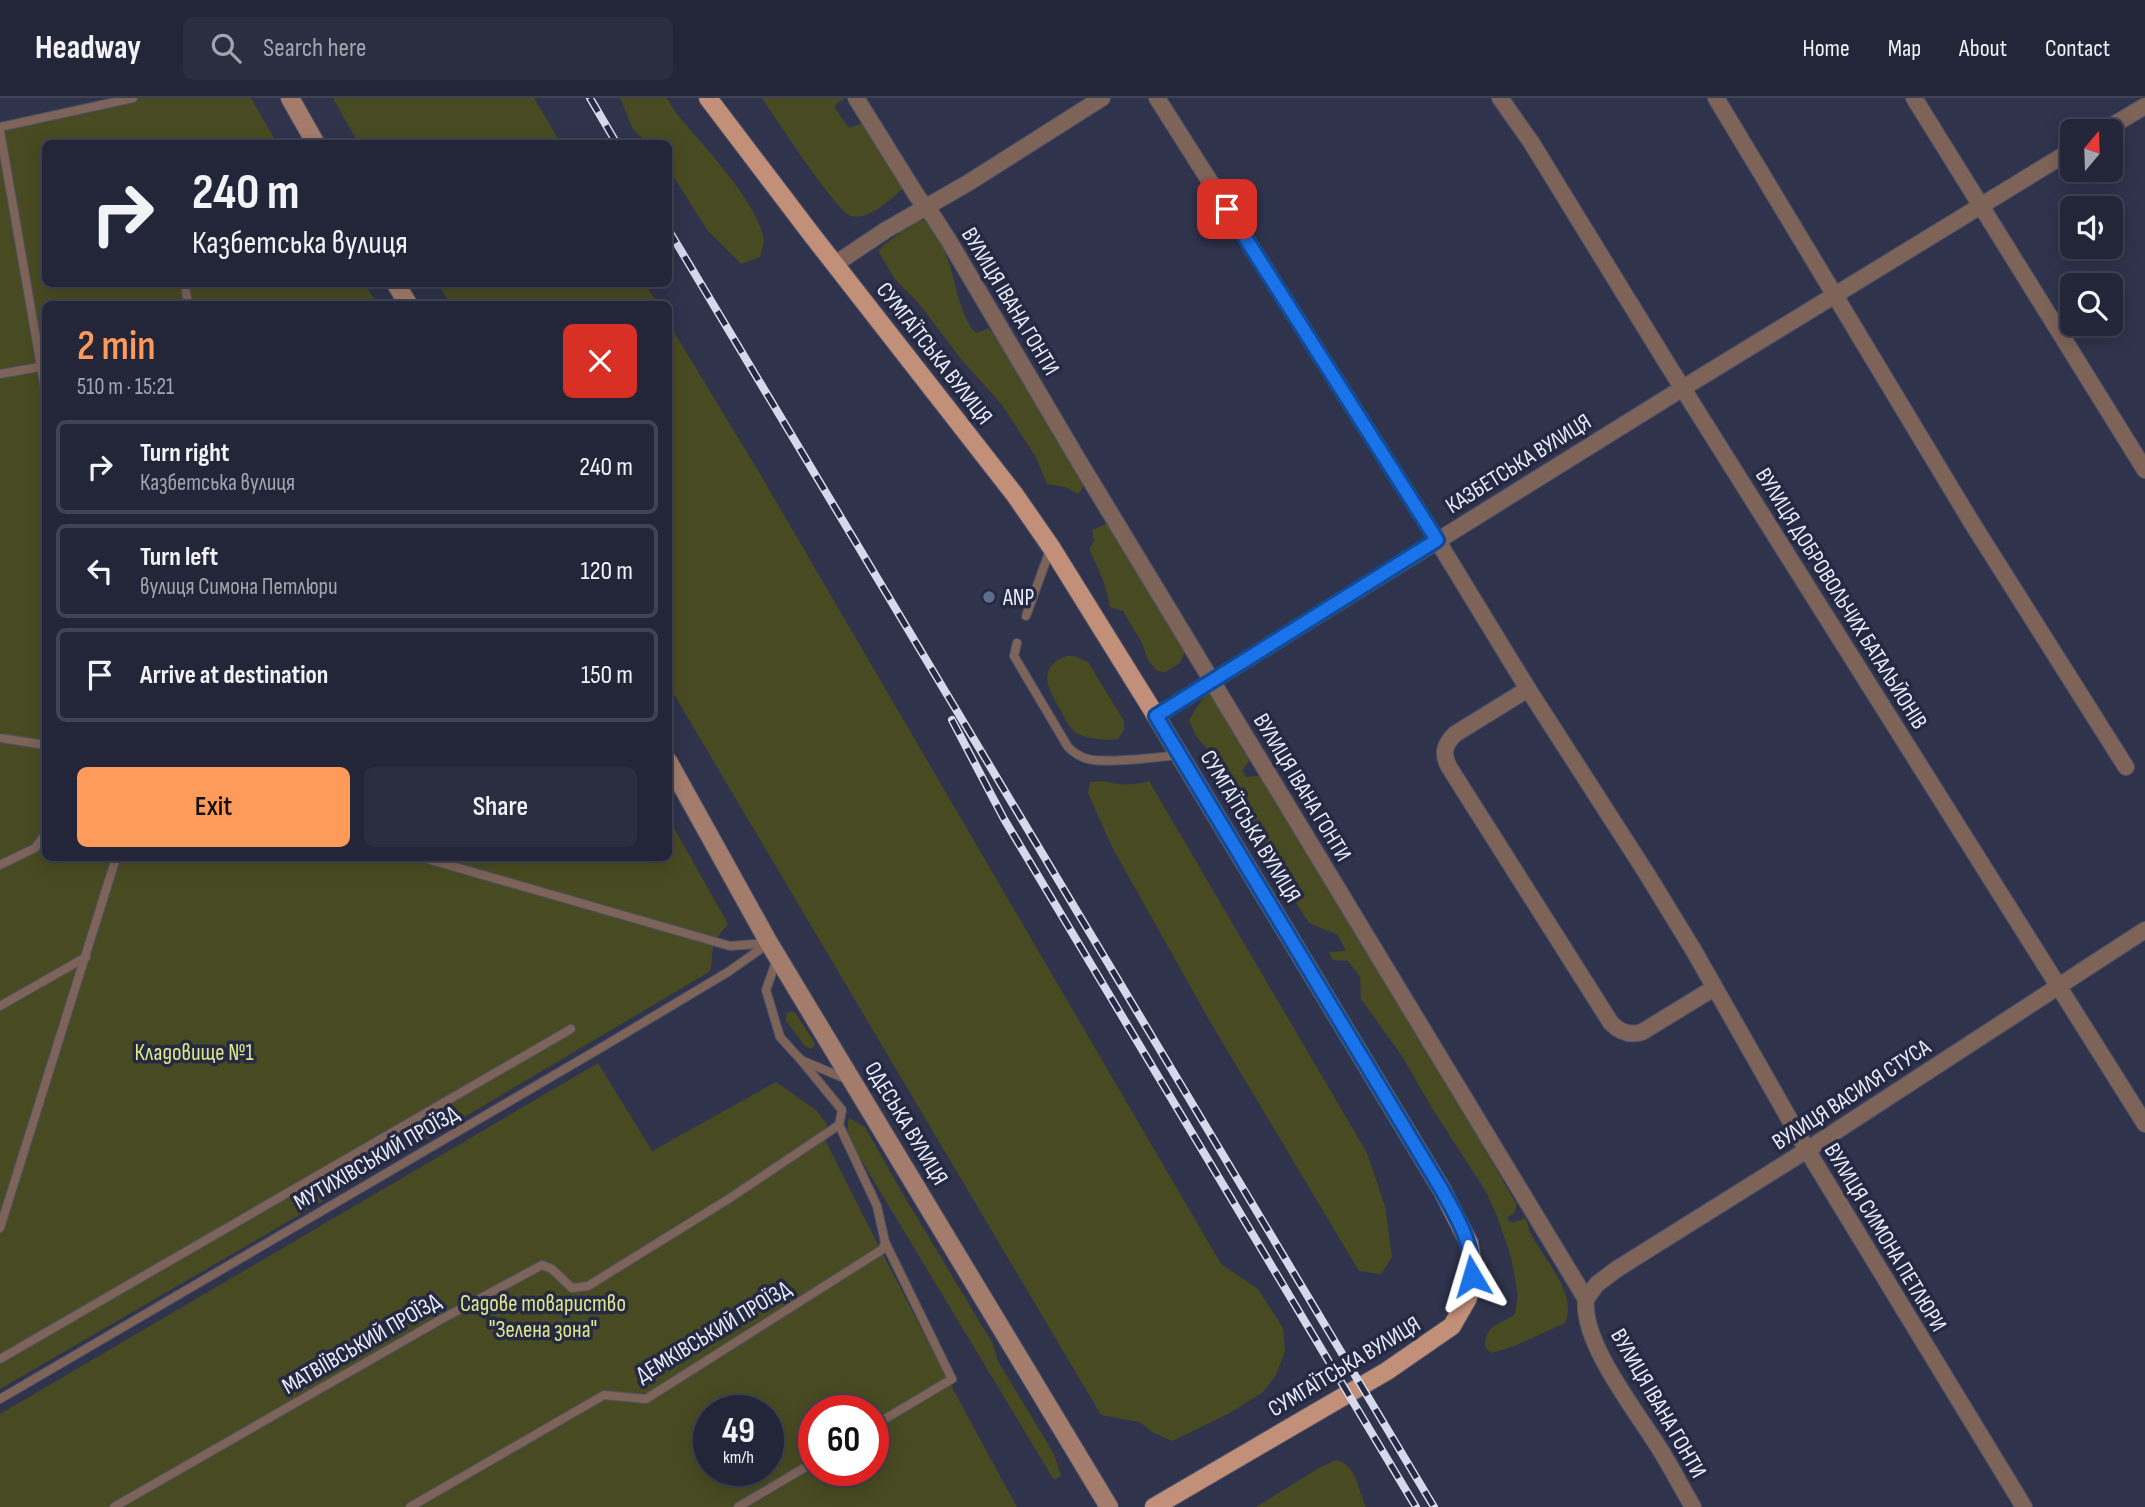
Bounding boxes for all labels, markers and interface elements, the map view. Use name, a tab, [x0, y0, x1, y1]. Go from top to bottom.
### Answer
search box	[183, 17, 673, 80]
text: Headway	[35, 28, 141, 68]
icon: search	[207, 29, 245, 67]
text: Search here	[263, 33, 366, 64]
text: Home	[1802, 34, 1850, 63]
text: Map	[1888, 34, 1921, 63]
text: About	[1959, 34, 2007, 63]
text: Contact	[2045, 34, 2110, 63]
north arrow	[2060, 119, 2123, 182]
map controls	[2060, 119, 2123, 336]
text: 240 m	[192, 164, 300, 223]
icon: right	[77, 168, 168, 259]
pin	[1197, 179, 1257, 239]
icon: arrive	[1208, 190, 1246, 228]
button: sound	[2060, 196, 2123, 259]
street label: ВУЛИЦЯ ІВАНА ГОНТИ	[955, 222, 1065, 381]
text: Казбетська вулиця	[192, 224, 408, 263]
button: search	[2060, 273, 2123, 336]
street label: СУМГАЇТСЬКА ВУЛИЦЯ	[870, 277, 998, 430]
text: 2 min	[77, 321, 156, 372]
button: close	[563, 324, 637, 398]
text: 510 m · 15:21	[77, 373, 174, 401]
street label: КАЗБЕТСЬКА ВУЛИЦЯ	[1441, 408, 1597, 520]
text: Turn right	[140, 438, 229, 469]
icon: right	[81, 448, 119, 486]
text: 240 m	[579, 452, 633, 483]
street label: ВУЛИЦЯ ДОБРОВОЛЬЧИХ БАТАЛЬЙОНІВ	[1749, 463, 1933, 734]
text: Казбетська вулиця	[140, 469, 295, 497]
text: Turn left	[140, 542, 218, 573]
icon: left	[81, 552, 119, 590]
text: 120 m	[580, 556, 633, 587]
text: вулиця Симона Петлюри	[140, 573, 338, 601]
place label: ANP	[1002, 584, 1034, 612]
marker: ANP	[981, 589, 997, 605]
icon: arrive	[81, 656, 119, 694]
text: Arrive at destination	[140, 660, 328, 691]
text: 150 m	[581, 660, 633, 691]
street label: ВУЛИЦЯ ІВАНА ГОНТИ	[1247, 708, 1357, 867]
street label: СУМГАЇТСЬКА ВУЛИЦЯ	[1194, 745, 1307, 908]
button: Exit	[77, 767, 350, 847]
button: Share	[364, 767, 637, 847]
street label: ВУЛИЦЯ ВАСИЛЯ СТУСА	[1767, 1033, 1936, 1156]
park label: Кладовище №1	[134, 1039, 254, 1067]
street label: ОДЕСЬКА ВУЛИЦЯ	[858, 1057, 954, 1190]
street label: МУТИХІВСЬКИЙ ПРОЇЗД	[289, 1099, 464, 1216]
street label: ВУЛИЦЯ СИМОНА ПЕТЛЮРИ	[1818, 1138, 1952, 1337]
position arrow	[1435, 1239, 1509, 1313]
street label: ДЕМКІВСЬКИЙ ПРОЇЗД	[631, 1274, 796, 1389]
street label: МАТВІЇВСЬКИЙ ПРОЇЗД	[277, 1287, 446, 1401]
park label: Садове товариство "Зелена зона"	[460, 1290, 626, 1344]
street label: СУМГАЇТСЬКА ВУЛИЦЯ	[1263, 1310, 1426, 1423]
street label: ВУЛИЦЯ ІВАНА ГОНТИ	[1604, 1324, 1712, 1483]
speed limit sign: 60	[798, 1395, 889, 1486]
text: 49	[722, 1410, 755, 1453]
text: km/h	[723, 1447, 754, 1468]

